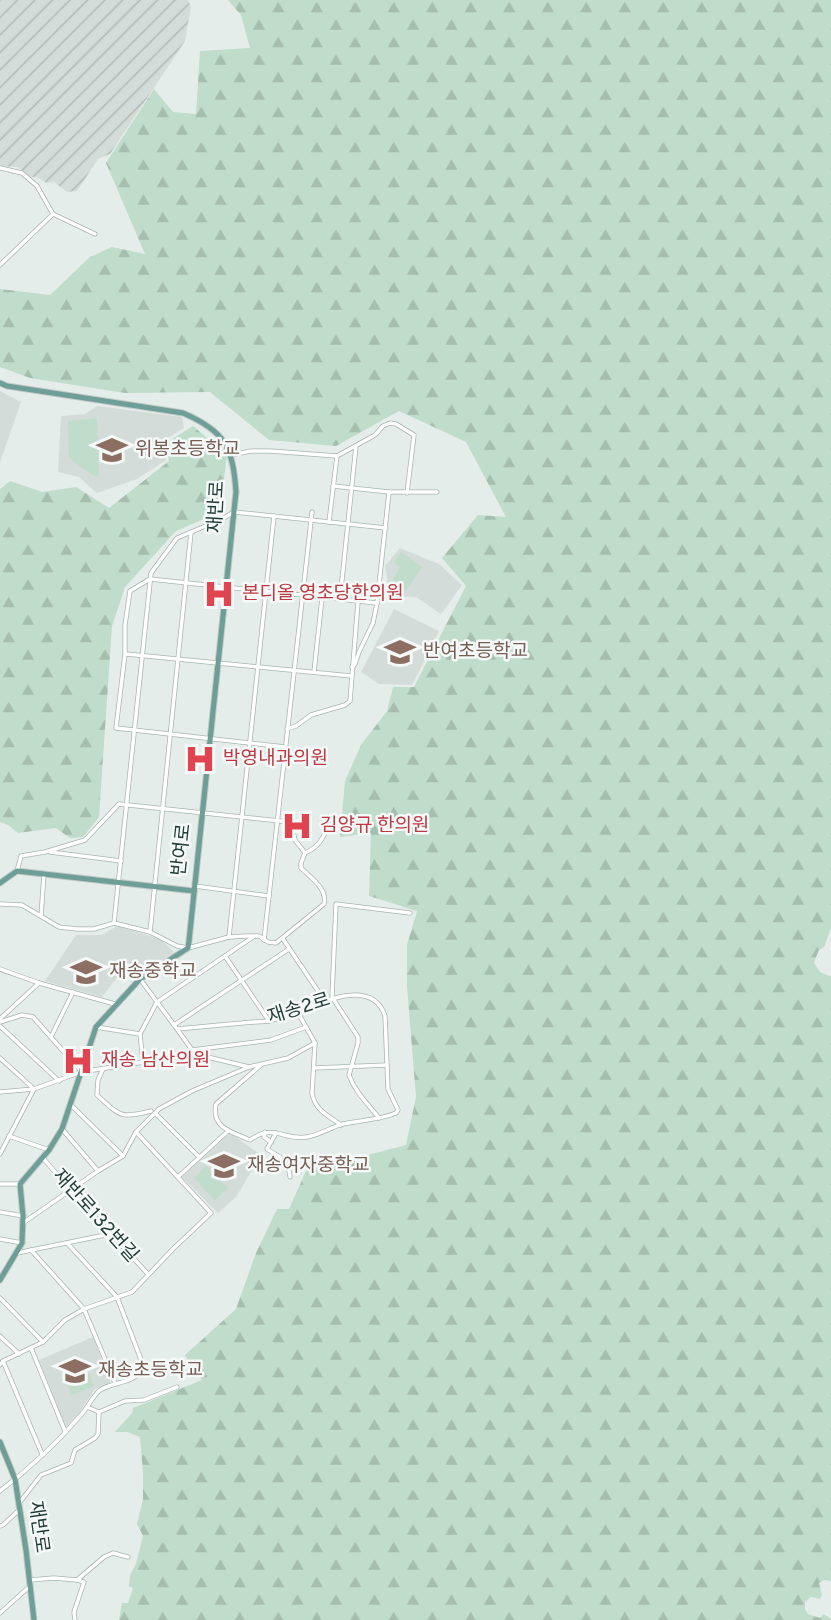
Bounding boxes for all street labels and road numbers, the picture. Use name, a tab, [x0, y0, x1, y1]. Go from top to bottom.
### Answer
street label: 재반로	[204, 480, 230, 534]
street label: 반여로	[167, 823, 197, 877]
street label: 재송2로	[265, 988, 333, 1030]
street label: 재반로132번길	[47, 1164, 143, 1268]
street label: 재반로	[22, 1499, 54, 1555]

